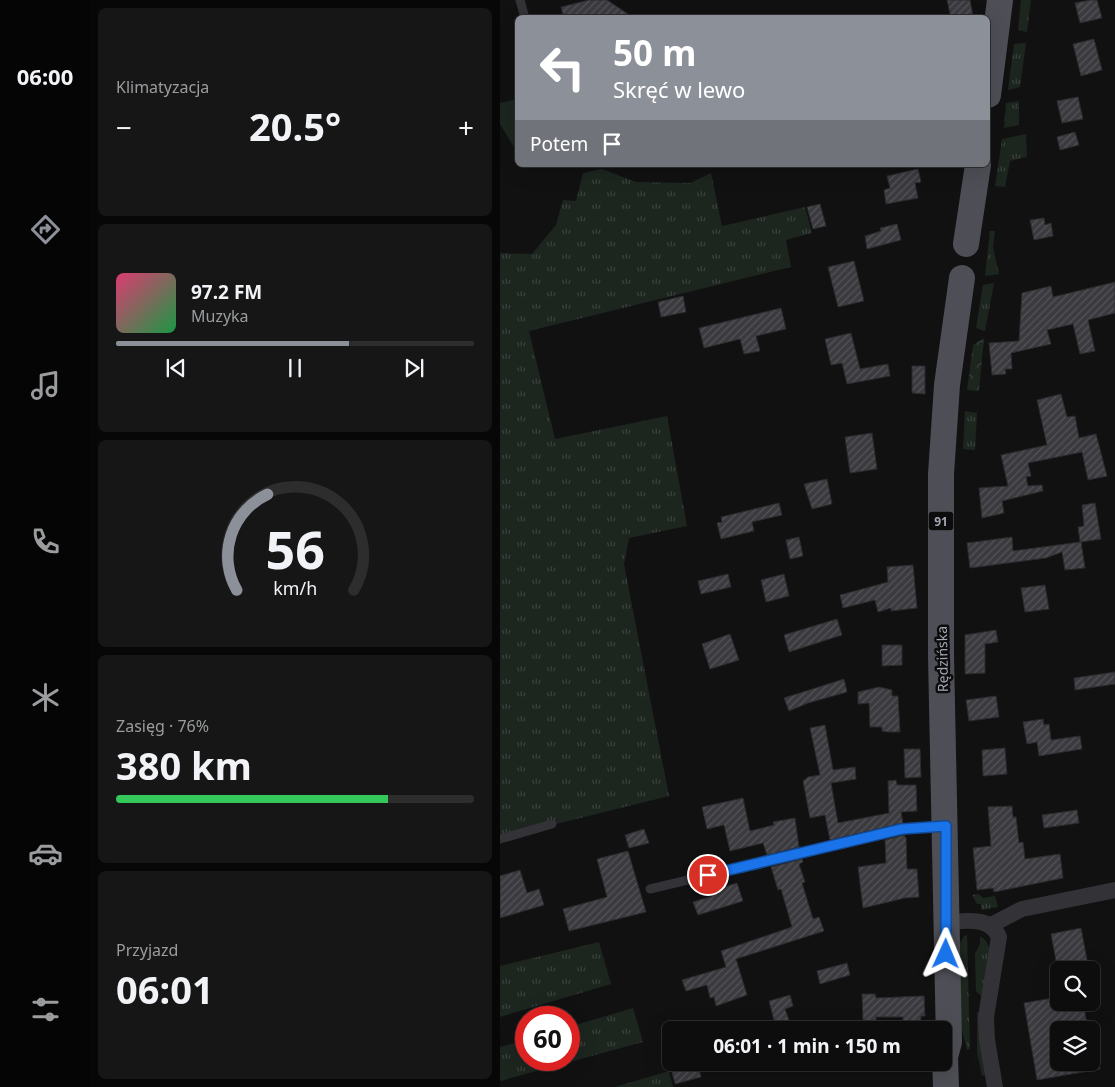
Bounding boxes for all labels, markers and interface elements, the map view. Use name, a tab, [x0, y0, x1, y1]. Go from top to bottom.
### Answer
text: 50 m	[613, 29, 696, 76]
icon: left	[530, 35, 595, 100]
text: 06:00	[17, 61, 73, 91]
text: Skręć w lewo	[613, 74, 745, 104]
text: Klimatyzacja	[116, 76, 209, 98]
text: 20.5°	[249, 100, 341, 152]
text: −	[116, 108, 132, 146]
text: +	[458, 108, 474, 146]
icon: arrive	[598, 130, 626, 158]
text: Potem	[530, 131, 588, 157]
icon: directions	[28, 212, 63, 247]
text: 97.2 FM	[191, 279, 262, 305]
text: Muzyka	[191, 305, 249, 327]
icon: previous	[162, 354, 190, 382]
icon: pause	[281, 354, 309, 382]
icon: next	[400, 354, 428, 382]
icon: music	[28, 368, 63, 403]
road number: 91	[928, 512, 954, 530]
text: 56	[265, 513, 325, 584]
icon: phone	[28, 524, 63, 559]
text: km/h	[273, 576, 317, 600]
street label: Rędzińska	[932, 626, 952, 692]
icon: climate	[28, 680, 63, 715]
text: Zasięg · 76%	[116, 715, 209, 737]
text: 380 km	[116, 739, 252, 791]
icon: car	[28, 836, 63, 871]
pin	[687, 854, 729, 896]
icon: arrive	[694, 861, 722, 889]
position arrow	[919, 927, 971, 979]
text: Przyjazd	[116, 939, 178, 961]
map controls	[1050, 961, 1100, 1071]
button: search	[1050, 961, 1100, 1011]
text: 06:01	[116, 963, 214, 1015]
icon: filters	[28, 992, 63, 1027]
speed limit sign: 60	[515, 1006, 580, 1071]
button: layers	[1050, 1021, 1100, 1071]
text: 06:01 · 1 min · 150 m	[713, 1033, 901, 1059]

